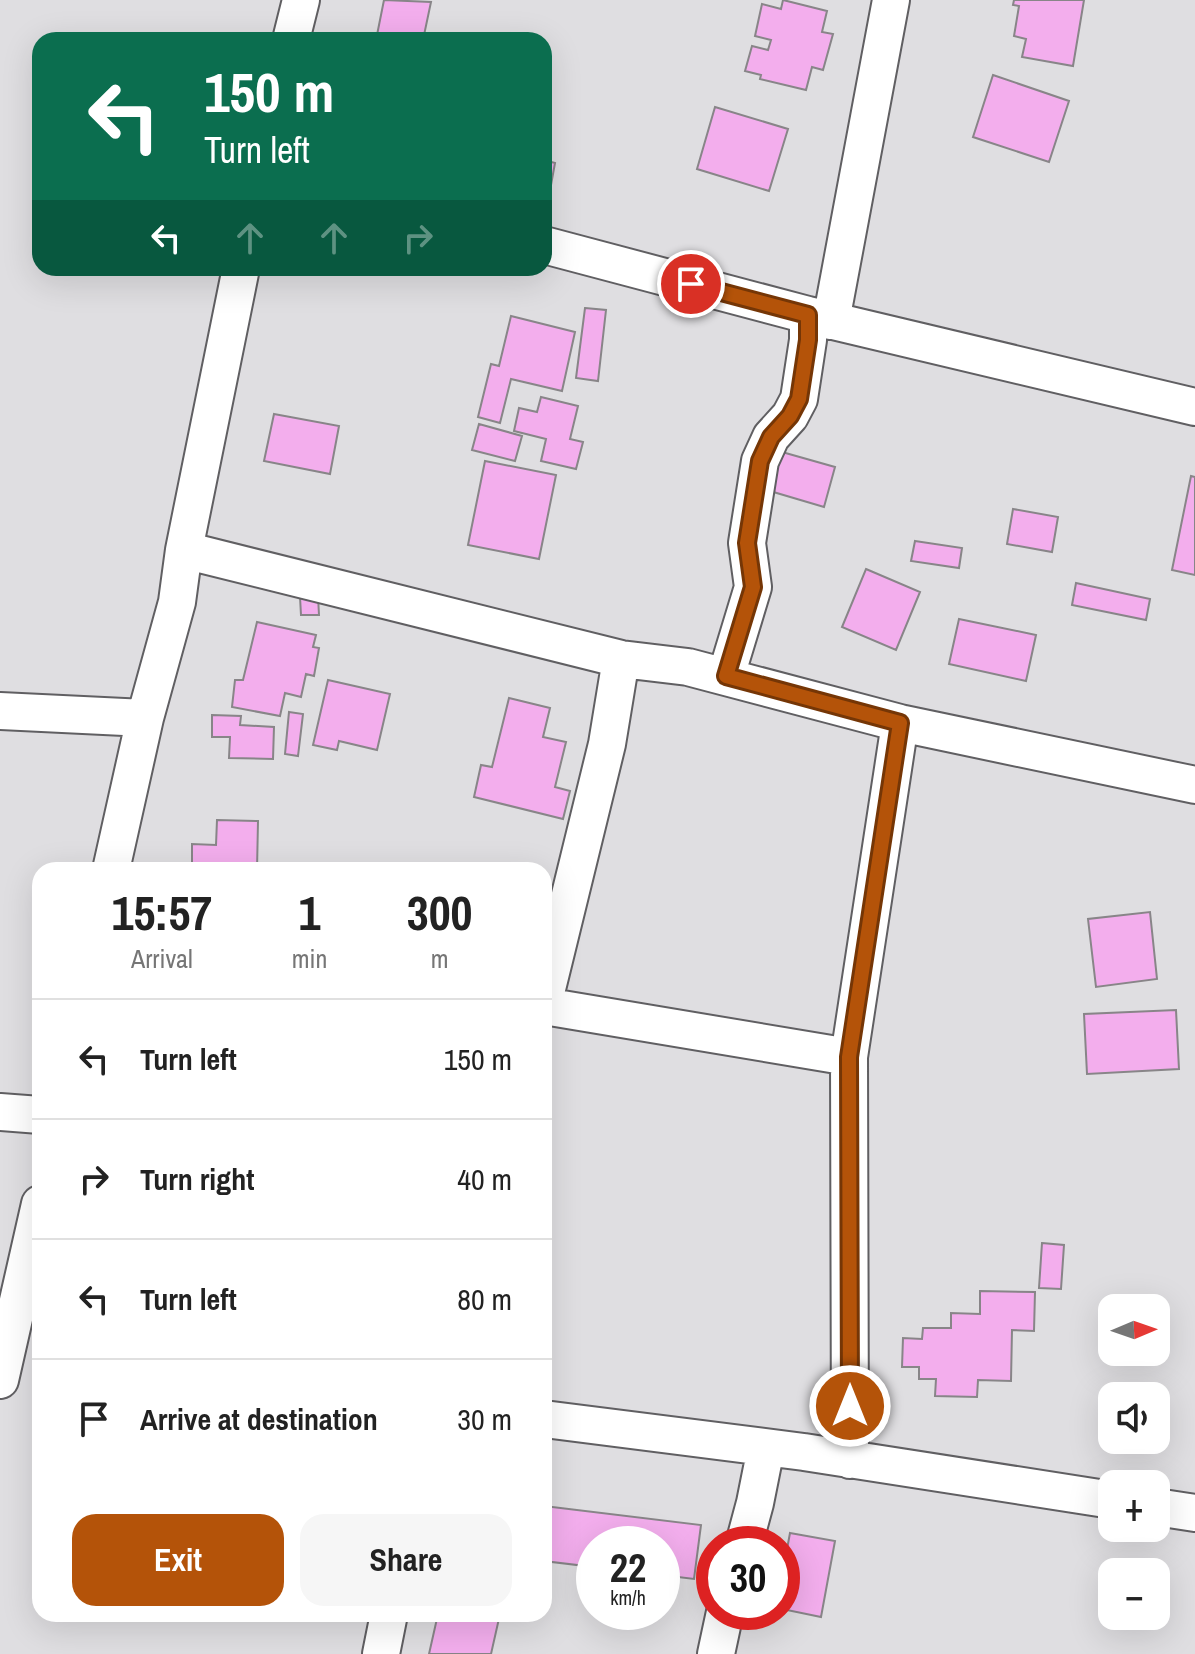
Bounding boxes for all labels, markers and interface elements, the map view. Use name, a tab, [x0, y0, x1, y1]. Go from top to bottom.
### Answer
text: 150 m	[204, 54, 334, 129]
icon: left	[72, 64, 176, 168]
text: Turn left	[204, 126, 310, 174]
icon: left	[144, 216, 188, 260]
icon: ahead	[228, 216, 272, 260]
icon: ahead	[312, 216, 356, 260]
icon: right	[396, 216, 440, 260]
pin	[657, 250, 725, 318]
icon: arrive	[669, 262, 713, 306]
text: 15:57	[112, 880, 212, 945]
text: 1	[299, 880, 320, 945]
text: 300	[407, 880, 472, 945]
text: Arrival	[131, 941, 193, 976]
text: min	[292, 941, 327, 976]
text: m	[431, 941, 449, 976]
icon: left	[72, 1037, 116, 1081]
text: Turn left	[140, 1039, 237, 1079]
text: 150 m	[444, 1039, 512, 1079]
icon: right	[72, 1157, 116, 1201]
text: Turn right	[140, 1159, 254, 1199]
text: 40 m	[457, 1159, 512, 1199]
icon: left	[72, 1277, 116, 1321]
text: Turn left	[140, 1279, 237, 1319]
text: 80 m	[457, 1279, 512, 1319]
north arrow	[1098, 1294, 1170, 1366]
map controls	[1098, 1294, 1170, 1630]
position arrow	[808, 1364, 892, 1448]
button: sound	[1098, 1382, 1170, 1454]
icon: arrive	[72, 1397, 116, 1441]
text: Arrive at destination	[140, 1399, 378, 1439]
text: 30 m	[457, 1399, 512, 1439]
button: +	[1098, 1470, 1170, 1542]
button: Exit	[72, 1514, 284, 1606]
button: Share	[300, 1514, 512, 1606]
speed limit sign: 30	[696, 1526, 800, 1630]
text: 22	[610, 1541, 646, 1594]
button: −	[1098, 1558, 1170, 1630]
text: km/h	[610, 1584, 646, 1611]

